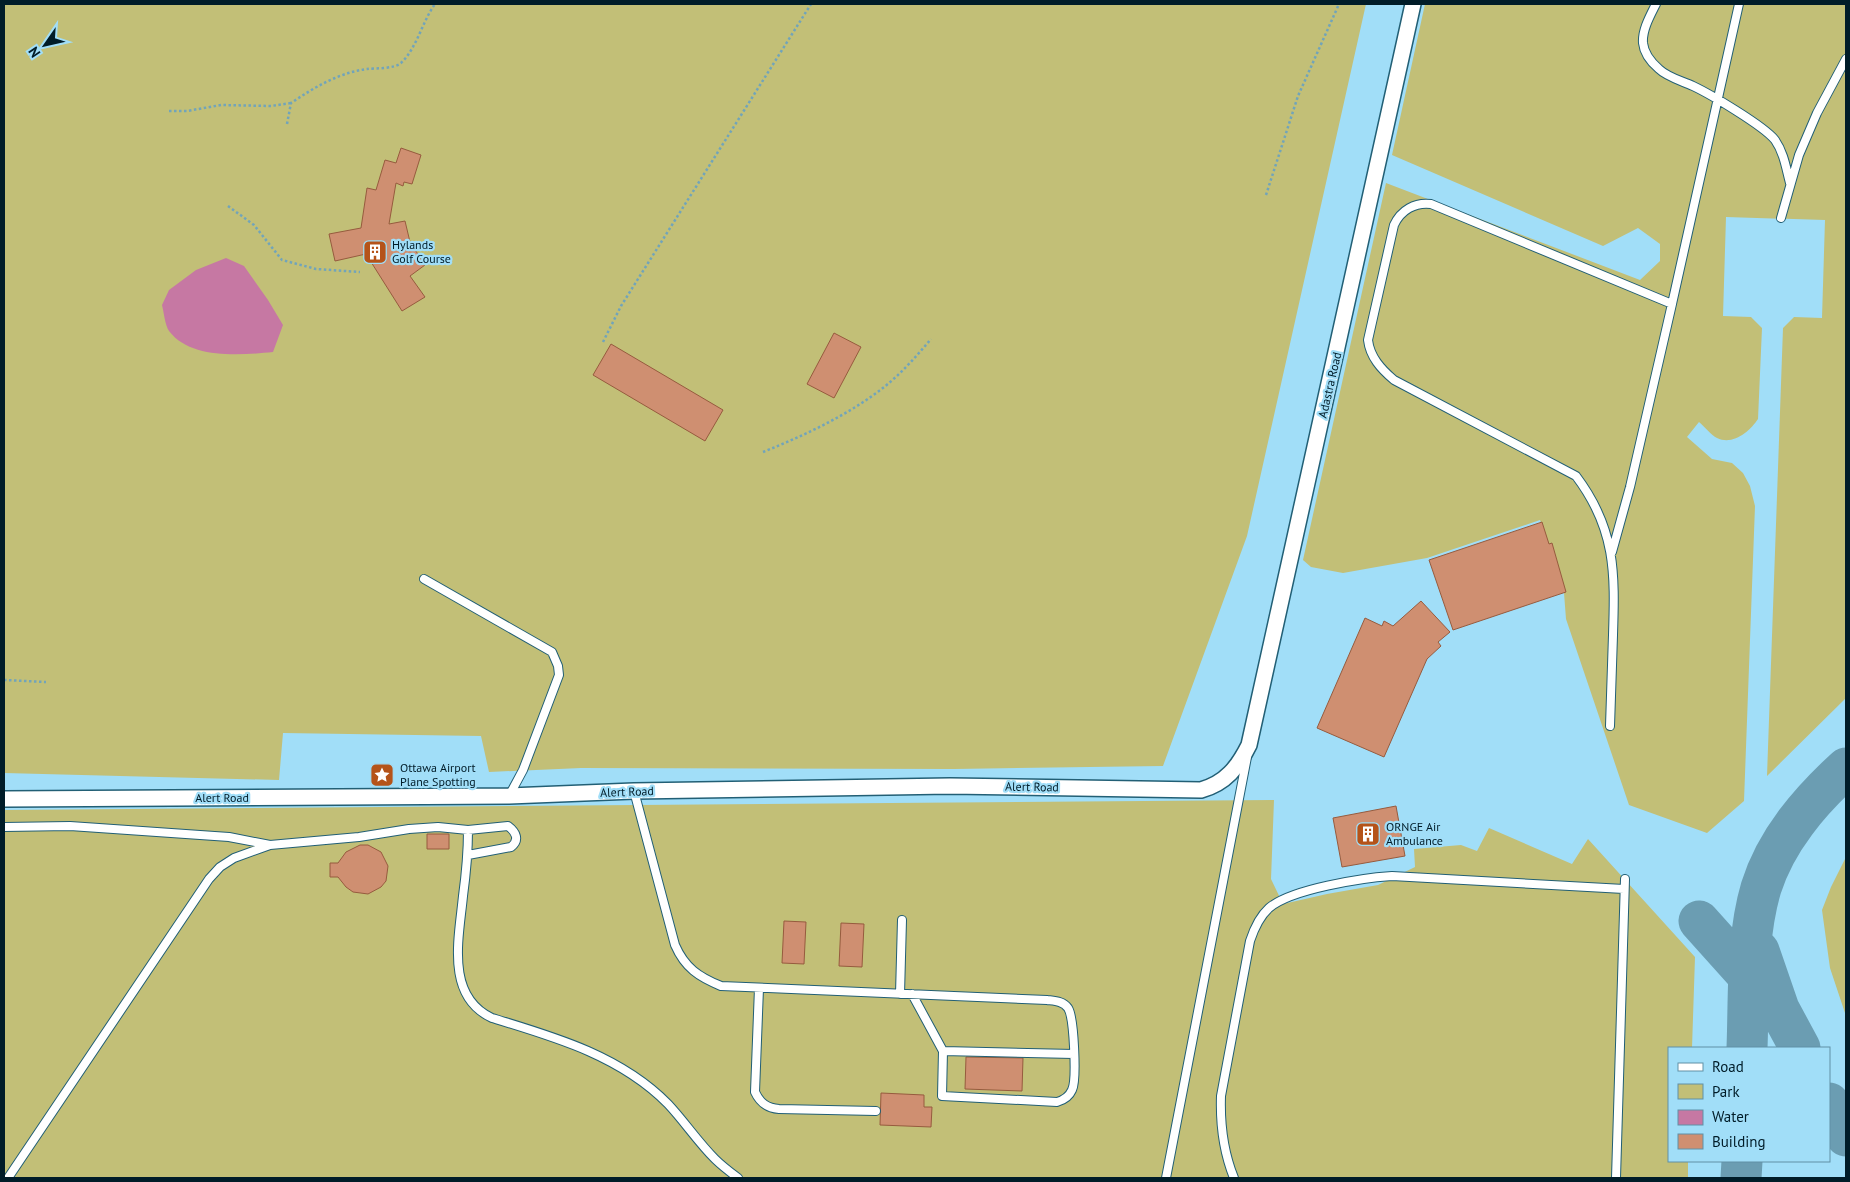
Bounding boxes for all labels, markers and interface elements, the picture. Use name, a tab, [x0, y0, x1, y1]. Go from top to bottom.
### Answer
north arrow	[20, 20, 70, 70]
text: N	[24, 43, 44, 61]
place label: Hylands Golf Course	[392, 237, 451, 266]
building icon: Hylands Golf Course	[362, 239, 388, 265]
street label: Adastra Road	[1315, 350, 1344, 419]
place label: Ottawa Airport Plane Spotting	[400, 760, 476, 789]
place icon: Ottawa Airport Plane Spotting	[369, 762, 395, 788]
street label: Alert Road	[1005, 779, 1059, 794]
street label: Alert Road	[600, 783, 654, 800]
street label: Alert Road	[195, 790, 249, 805]
place label: ORNGE Air Ambulance	[1386, 819, 1443, 848]
building icon: ORNGE Air Ambulance	[1355, 821, 1381, 847]
legend	[1668, 1047, 1830, 1162]
text: Road	[1712, 1057, 1744, 1076]
text: Park	[1712, 1082, 1740, 1101]
text: Water	[1712, 1107, 1749, 1126]
text: Building	[1712, 1132, 1766, 1151]

